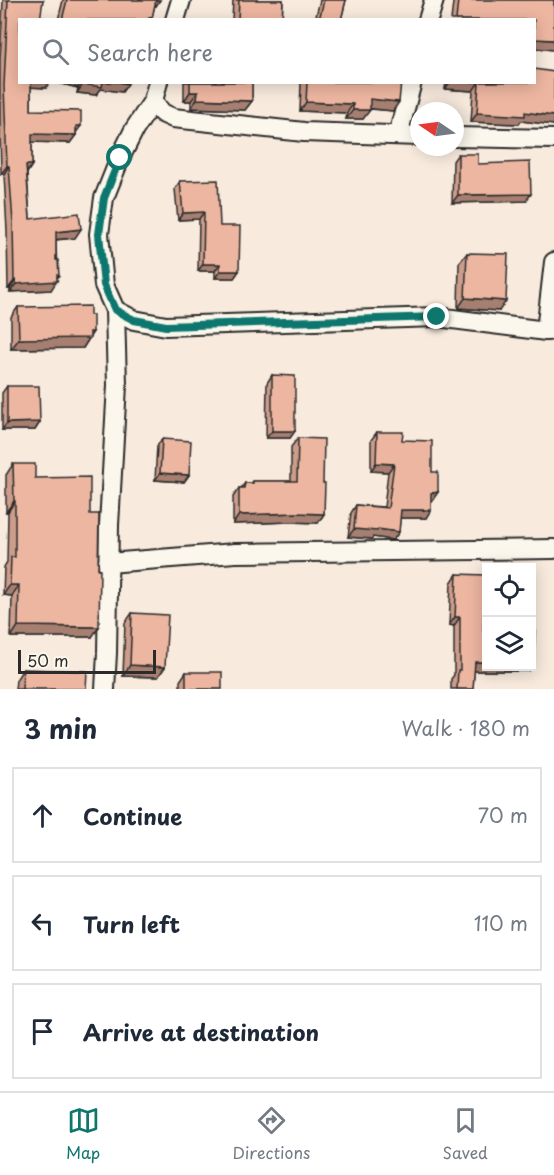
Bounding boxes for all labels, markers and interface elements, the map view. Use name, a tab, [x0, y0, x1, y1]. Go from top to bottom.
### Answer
search box	[18, 18, 536, 84]
icon: search	[39, 35, 72, 68]
text: Search here	[87, 35, 213, 68]
north arrow	[410, 102, 464, 156]
route start	[106, 144, 132, 170]
route end	[423, 303, 449, 329]
map controls	[482, 563, 536, 671]
button: locate	[482, 563, 536, 617]
button: layers	[482, 617, 536, 671]
scale bar	[18, 647, 156, 674]
text: 50 m	[27, 648, 68, 672]
text: 3 min	[24, 709, 97, 748]
text: Walk · 180 m	[402, 713, 530, 743]
icon: ahead	[26, 799, 59, 832]
text: Continue	[83, 799, 182, 832]
text: 70 m	[478, 800, 528, 830]
icon: left	[26, 907, 59, 940]
text: Turn left	[83, 907, 180, 940]
text: 110 m	[474, 908, 528, 938]
icon: arrive	[26, 1015, 59, 1048]
text: Arrive at destination	[83, 1015, 319, 1048]
tab: Map	[66, 1104, 100, 1164]
tab: Directions	[232, 1104, 310, 1164]
tab: Saved	[442, 1104, 488, 1164]

